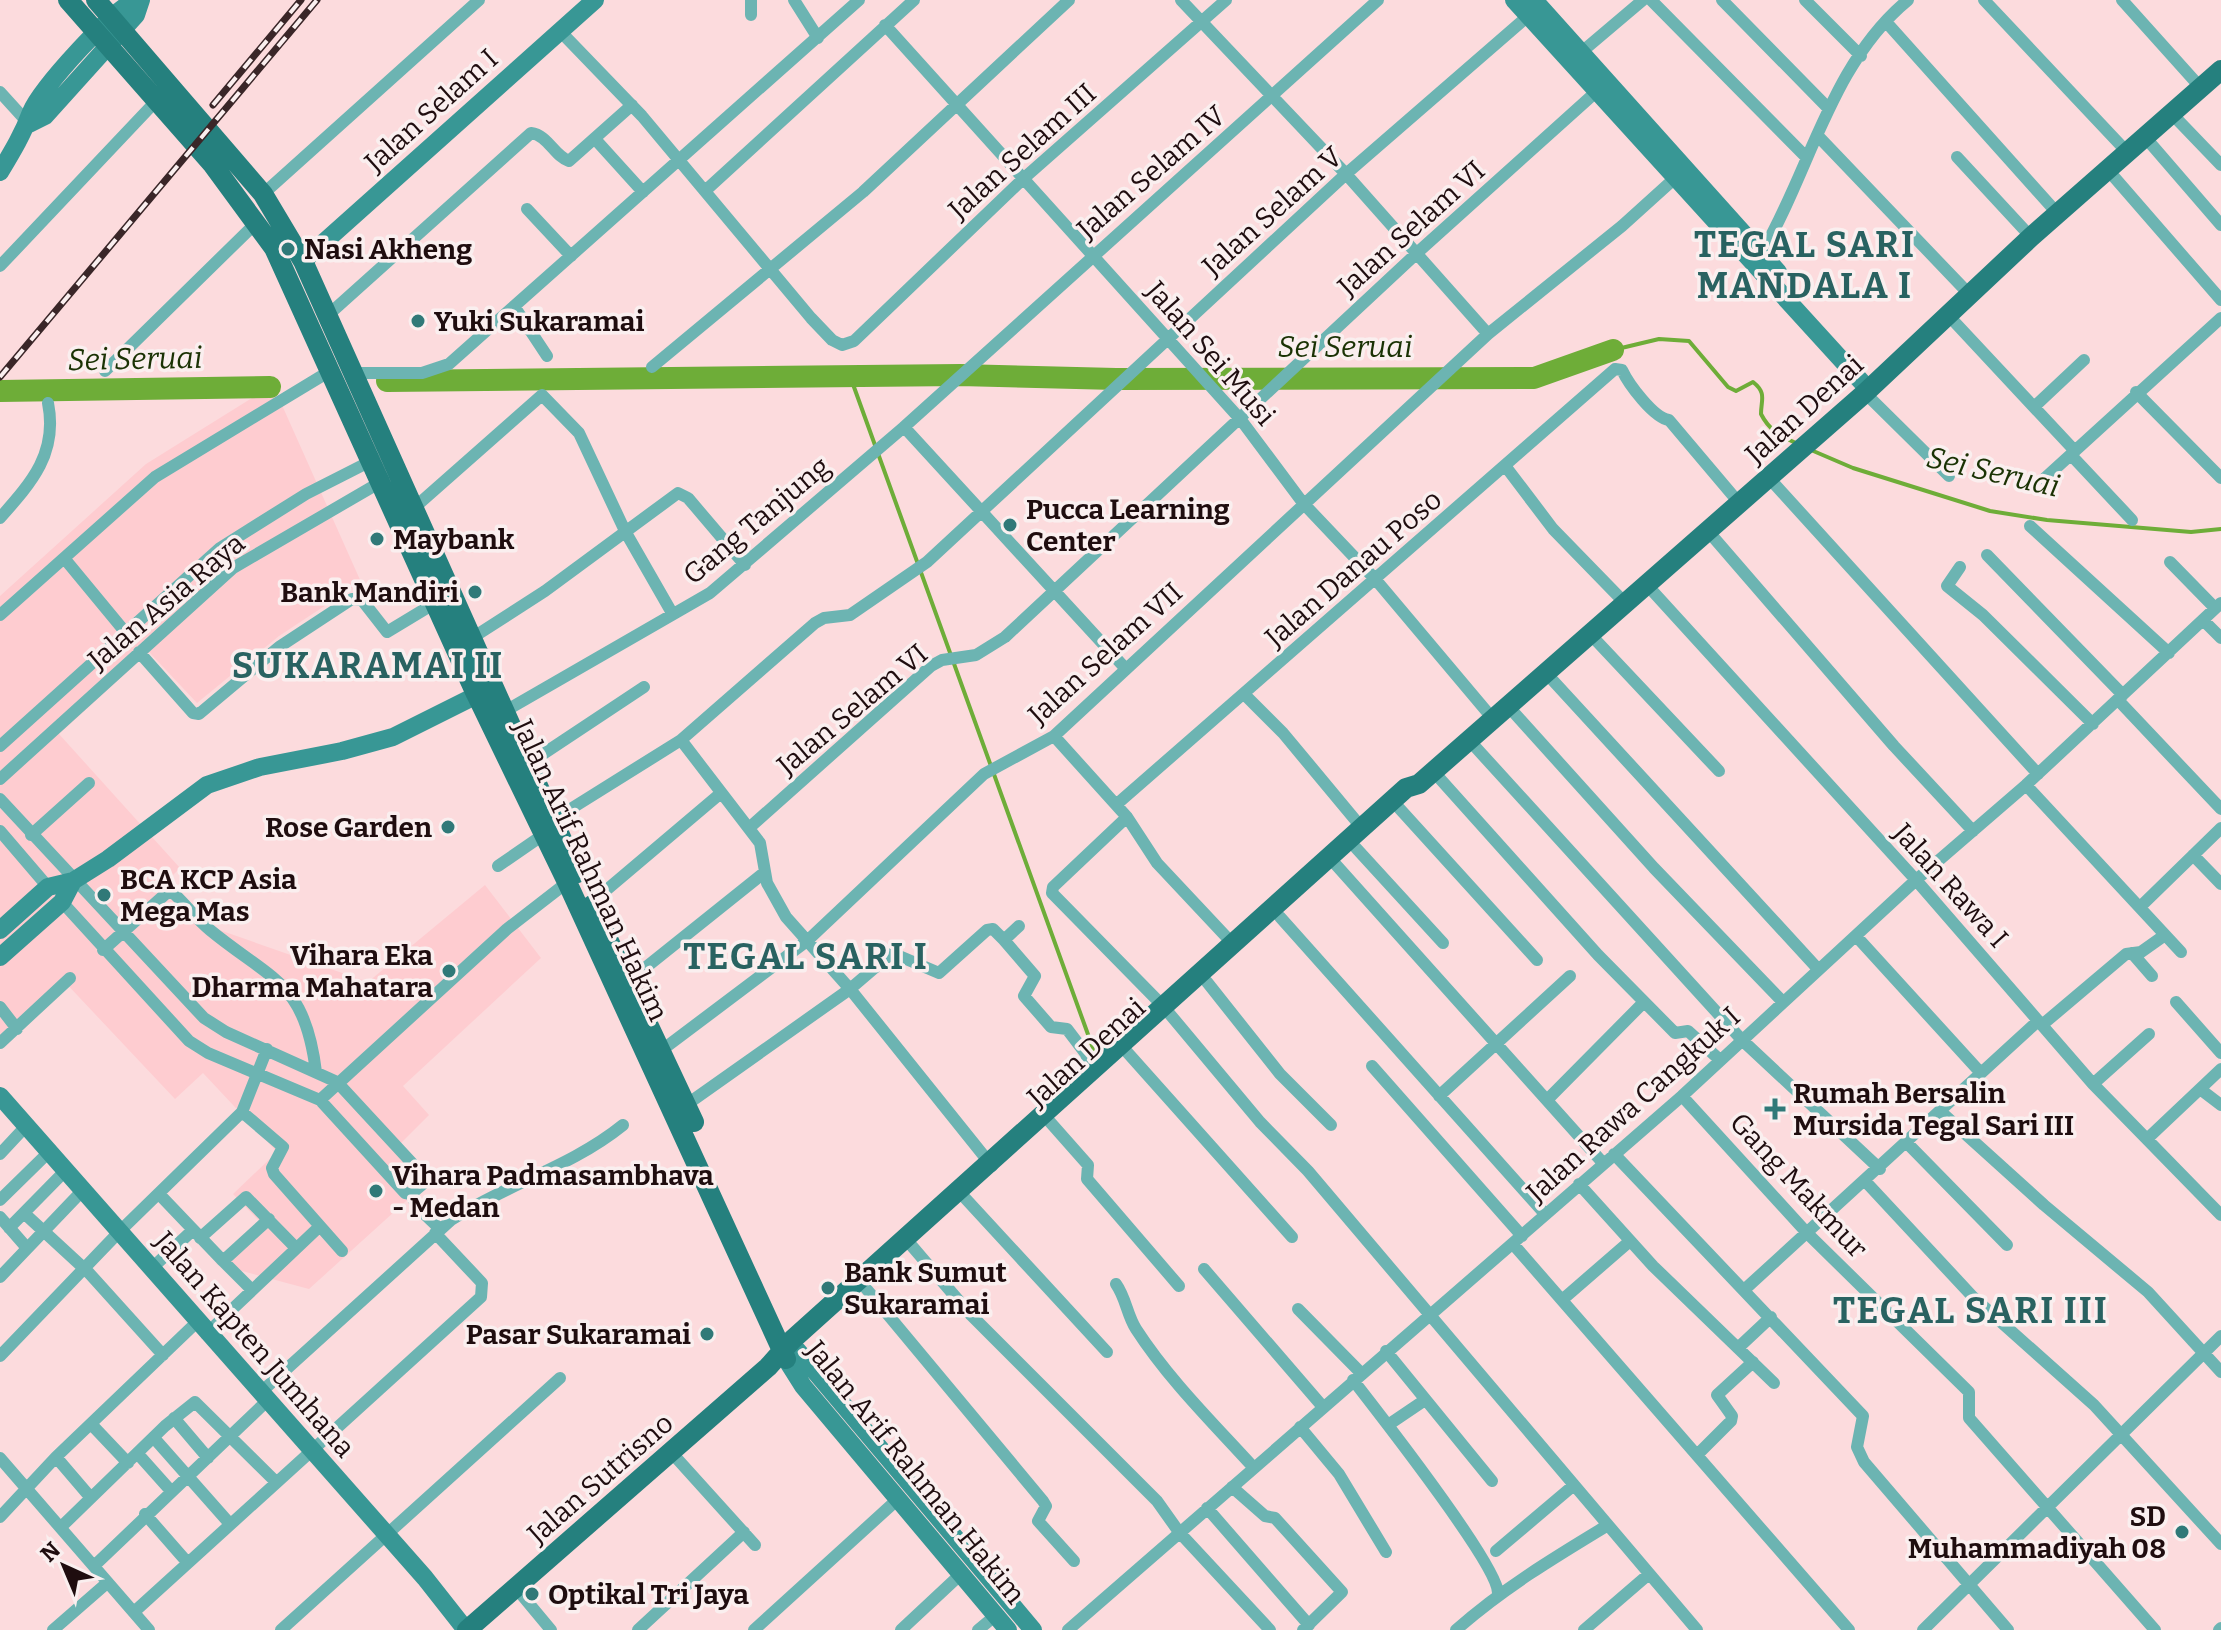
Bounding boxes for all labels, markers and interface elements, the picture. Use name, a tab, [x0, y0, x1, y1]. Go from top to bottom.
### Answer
street label: Jalan Selam I	[357, 42, 505, 179]
street label: Jalan Selam III	[941, 77, 1103, 227]
street label: Jalan Selam IV	[1070, 99, 1233, 246]
street label: Jalan Selam V	[1195, 140, 1349, 283]
street label: Jalan Selam VI	[1330, 154, 1491, 304]
district label: TEGAL SARI MANDALA I	[1694, 223, 1916, 308]
place label: Nasi Akheng	[304, 233, 472, 266]
marker: Nasi Akheng	[279, 240, 297, 258]
street label: Jalan Sei Musi	[1138, 274, 1282, 432]
place label: Yuki Sukaramai	[434, 305, 644, 338]
marker: Yuki Sukaramai	[409, 312, 427, 330]
water label: Sei Seruai	[1278, 329, 1412, 365]
water label: Sei Seruai	[67, 340, 203, 378]
street label: Jalan Denai	[1738, 348, 1870, 471]
water label: Sei Seruai	[1923, 439, 2063, 505]
street label: Gang Tanjung	[676, 450, 836, 591]
street label: Jalan Danau Poso	[1258, 483, 1448, 655]
place label: Pucca Learning Center	[1026, 493, 1230, 558]
marker: Pucca Learning Center	[1001, 516, 1019, 534]
place label: Maybank	[393, 523, 515, 556]
street label: Jalan Asia Raya	[81, 526, 251, 677]
marker: Maybank	[368, 530, 386, 548]
place label: Bank Mandiri	[280, 576, 459, 609]
street label: Jalan Selam VII	[1021, 576, 1189, 732]
marker: Bank Mandiri	[466, 583, 484, 601]
street label: Jalan Selam VI	[770, 637, 934, 782]
district label: SUKARAMAI II	[232, 644, 504, 688]
street label: Jalan Arif Rahman Hakim	[506, 713, 675, 1027]
place label: Rose Garden	[265, 811, 432, 844]
street label: Jalan Rawa I	[1886, 816, 2015, 954]
marker: Rose Garden	[439, 818, 457, 836]
place label: BCA KCP Asia Mega Mas	[120, 863, 297, 928]
marker: BCA KCP Asia Mega Mas	[95, 886, 113, 904]
district label: TEGAL SARI I	[683, 935, 929, 979]
place label: Vihara Eka Dharma Mahatara	[192, 939, 433, 1004]
marker: Vihara Eka Dharma Mahatara	[440, 962, 458, 980]
street label: Jalan Denai	[1020, 991, 1152, 1114]
street label: Jalan Rawa Cangkuk I	[1519, 1000, 1747, 1210]
place label: Rumah Bersalin Mursida Tegal Sari III	[1793, 1077, 2074, 1142]
marker: Rumah Bersalin Mursida Tegal Sari III	[1764, 1098, 1786, 1120]
street label: Gang Makmur	[1723, 1106, 1874, 1265]
place label: Vihara Padmasambhava - Medan	[392, 1159, 714, 1224]
marker: Vihara Padmasambhava - Medan	[367, 1182, 385, 1200]
street label: Jalan Kapten Jumhana	[147, 1224, 362, 1464]
place label: Bank Sumut Sukaramai	[844, 1256, 1007, 1321]
marker: Bank Sumut Sukaramai	[819, 1279, 837, 1297]
district label: TEGAL SARI III	[1833, 1289, 2109, 1333]
place label: Pasar Sukaramai	[466, 1318, 691, 1351]
marker: Pasar Sukaramai	[698, 1325, 716, 1343]
street label: Jalan Arif Rahman Hakim	[799, 1333, 1032, 1611]
street label: Jalan Sutrisno	[520, 1406, 680, 1551]
place label: SD Muhammadiyah 08	[1908, 1500, 2166, 1565]
marker: SD Muhammadiyah 08	[2173, 1523, 2191, 1541]
north arrow	[24, 1526, 104, 1606]
text: N	[35, 1536, 66, 1568]
place label: Optikal Tri Jaya	[548, 1578, 749, 1611]
marker: Optikal Tri Jaya	[523, 1585, 541, 1603]

